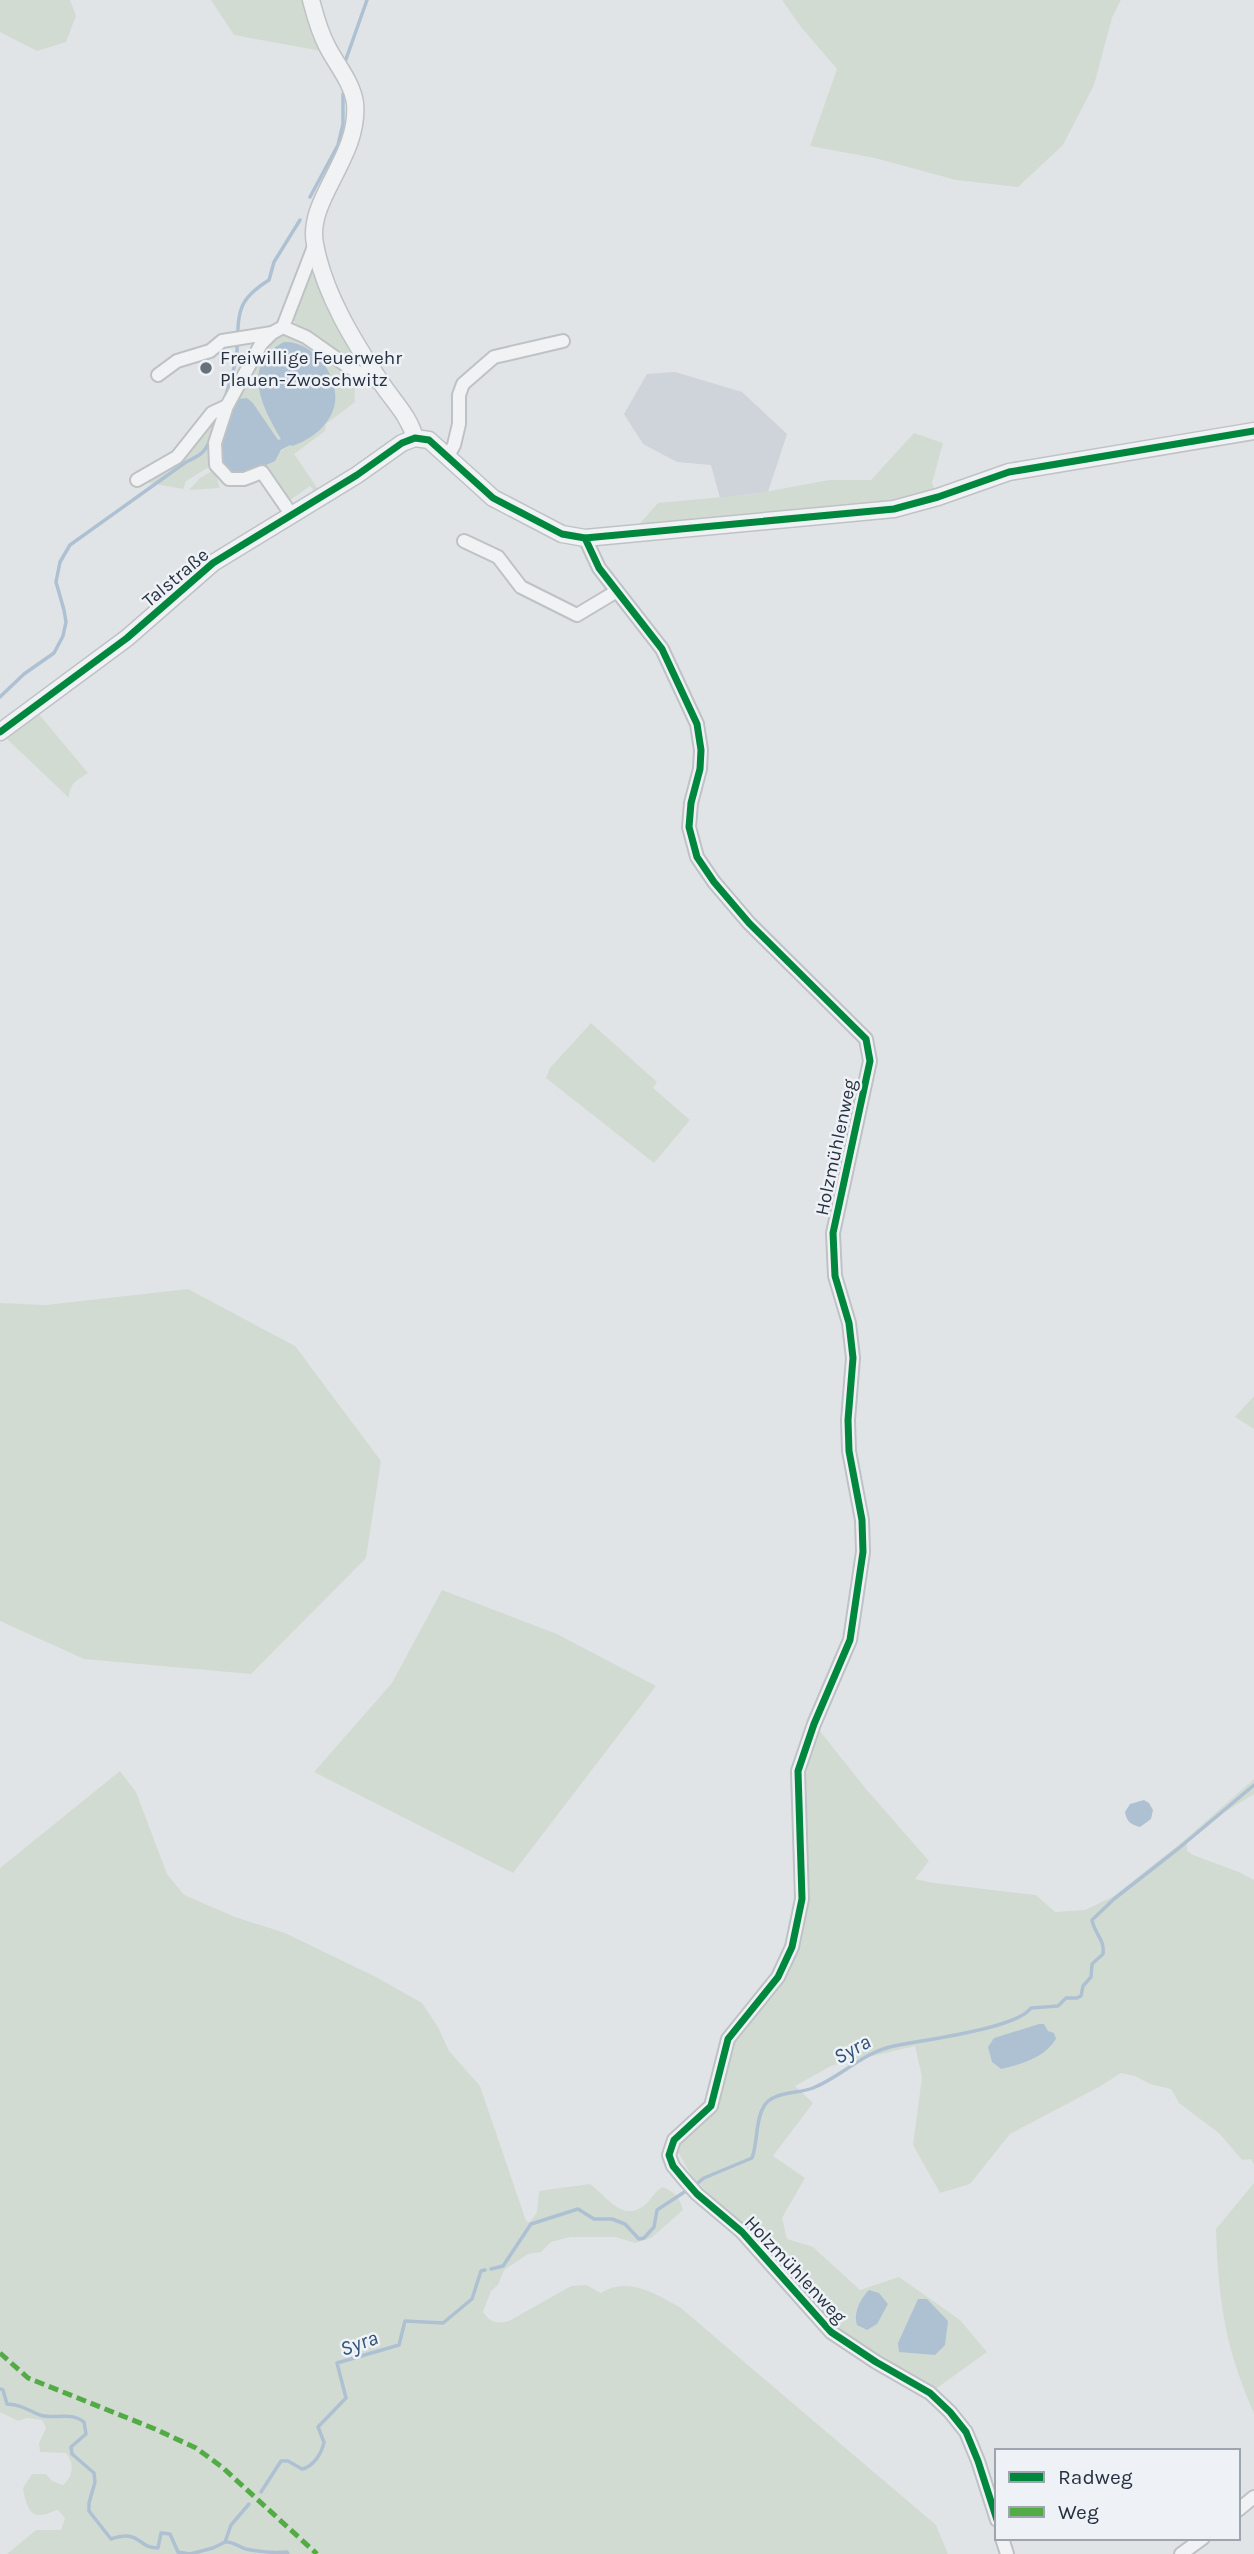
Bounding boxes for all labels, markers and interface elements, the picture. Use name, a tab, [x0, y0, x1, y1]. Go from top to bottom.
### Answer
place label: Freiwillige Feuerwehr Plauen-Zwoschwitz	[220, 347, 402, 391]
marker: Freiwillige Feuerwehr Plauen-Zwoschwitz	[198, 360, 214, 376]
street label: Talstraße	[138, 544, 213, 612]
street label: Holzmühlenweg	[811, 1077, 861, 1217]
water label: Syra	[829, 2029, 875, 2069]
street label: Holzmühlenweg	[740, 2211, 851, 2328]
water label: Syra	[337, 2325, 381, 2361]
legend	[995, 2449, 1240, 2540]
text: Radweg	[1058, 2465, 1133, 2489]
text: Weg	[1058, 2500, 1099, 2524]

